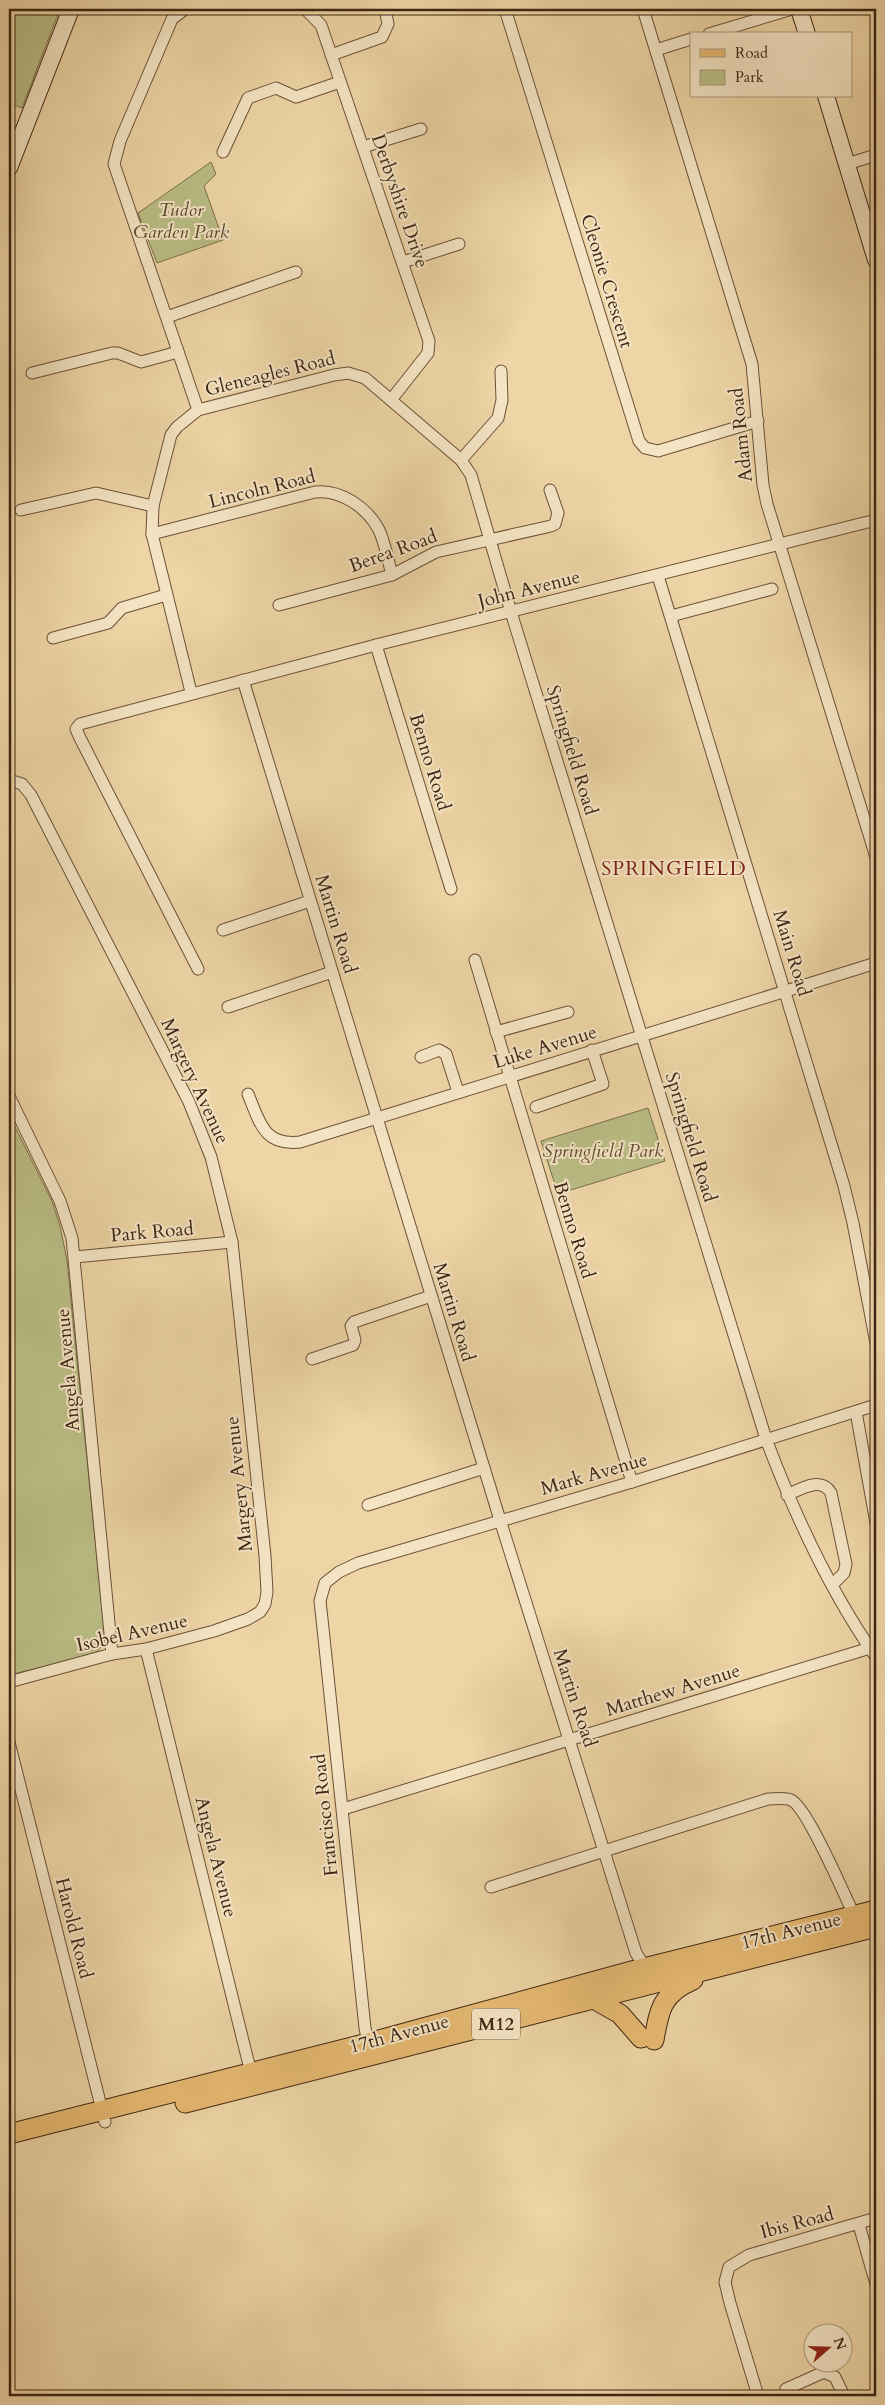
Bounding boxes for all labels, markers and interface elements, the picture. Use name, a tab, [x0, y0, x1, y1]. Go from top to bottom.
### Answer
legend	[690, 32, 852, 98]
text: Road	[735, 43, 768, 63]
text: Park	[735, 67, 764, 87]
street label: Derbyshire Drive	[365, 131, 435, 271]
park label: Tudor Garden Park	[133, 197, 230, 245]
street label: Cleonie Crescent	[574, 211, 640, 351]
street label: Gleneagles Road	[202, 345, 338, 403]
street label: Adam Road	[723, 387, 759, 483]
street label: Lincoln Road	[206, 463, 318, 515]
street label: Berea Road	[345, 523, 441, 579]
street label: John Avenue	[472, 564, 583, 615]
street label: Springfield Road	[540, 682, 604, 818]
street label: Benno Road	[403, 710, 457, 814]
district label: SPRINGFIELD	[601, 855, 747, 882]
street label: Martin Road	[309, 871, 363, 977]
street label: Main Road	[767, 907, 817, 999]
street label: Margery Avenue	[154, 1014, 236, 1148]
street label: Luke Avenue	[490, 1019, 600, 1075]
street label: Springfield Road	[659, 1069, 723, 1205]
park label: Springfield Park	[543, 1138, 664, 1164]
street label: Benno Road	[547, 1178, 601, 1282]
street label: Park Road	[109, 1215, 195, 1249]
street label: Martin Road	[427, 1259, 481, 1365]
street label: Angela Avenue	[50, 1307, 86, 1433]
street label: Margery Avenue	[219, 1415, 259, 1553]
street label: Mark Avenue	[538, 1446, 650, 1502]
street label: Isobel Avenue	[74, 1608, 190, 1658]
street label: Martin Road	[547, 1645, 603, 1751]
street label: Matthew Avenue	[603, 1657, 743, 1723]
street label: Francisco Road	[306, 1753, 344, 1877]
street label: Angela Avenue	[188, 1794, 244, 1920]
street label: Harold Road	[49, 1875, 99, 1981]
street label: 17th Avenue	[738, 1906, 844, 1956]
street label: 17th Avenue	[346, 2008, 452, 2060]
road number: M12	[472, 2008, 520, 2040]
street label: Ibis Road	[757, 2201, 837, 2245]
north arrow	[802, 2322, 852, 2372]
text: N	[829, 2335, 851, 2353]

